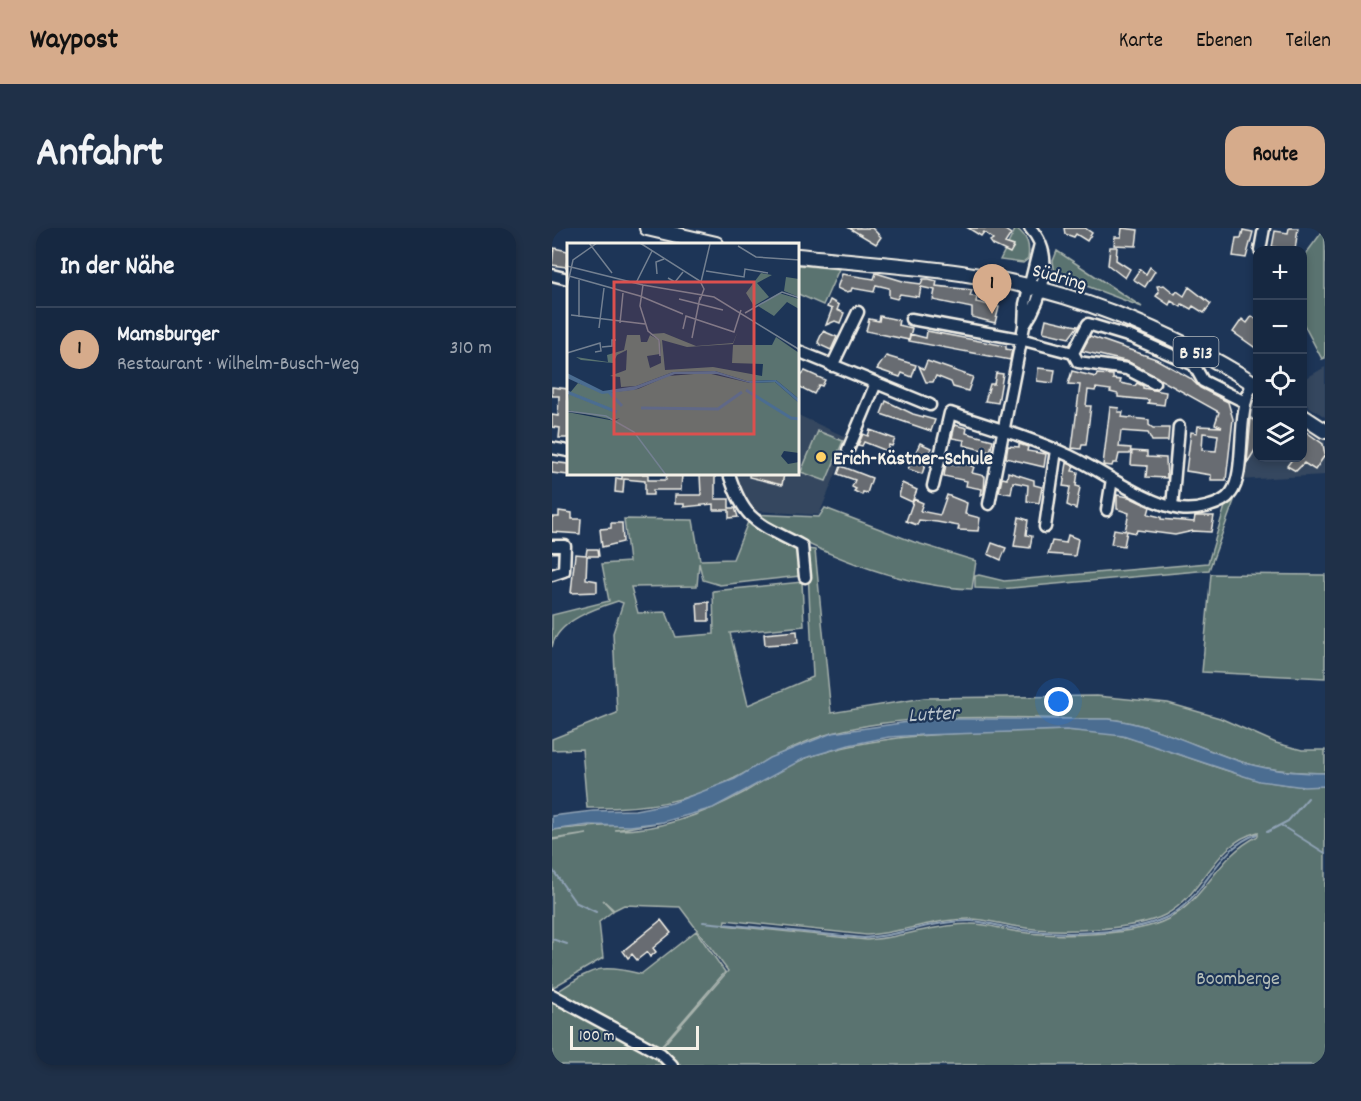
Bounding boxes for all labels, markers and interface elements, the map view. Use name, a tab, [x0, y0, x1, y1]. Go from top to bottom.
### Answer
text: Waypost	[30, 22, 118, 62]
text: Karte	[1119, 27, 1163, 57]
text: Ebenen	[1196, 27, 1253, 57]
text: Teilen	[1286, 27, 1331, 57]
text: Anfahrt	[36, 126, 163, 186]
button: Route	[1225, 126, 1325, 186]
inset map	[567, 243, 800, 476]
map controls	[1253, 246, 1307, 462]
button: +	[1253, 246, 1307, 300]
text: In der Nähe	[60, 249, 174, 286]
street label: Südring	[1028, 258, 1090, 300]
pin: 1	[972, 264, 1012, 314]
button: −	[1253, 300, 1307, 354]
text: Mamsburger	[117, 320, 219, 351]
text: 1	[77, 335, 82, 363]
text: 310 m	[450, 335, 492, 363]
road number: B 513	[1174, 337, 1218, 367]
text: Restaurant · Wilhelm-Busch-Weg	[117, 351, 359, 379]
button: locate	[1253, 354, 1307, 408]
button: layers	[1253, 408, 1307, 462]
place label: Erich-Kästner-Schule	[833, 446, 993, 474]
marker: Erich-Kästner-Schule	[814, 450, 828, 464]
your location	[1044, 687, 1073, 716]
water label: Lutter	[907, 700, 961, 732]
park label: Boomberge	[1196, 966, 1280, 994]
scale bar	[570, 1023, 699, 1050]
text: 100 m	[579, 1025, 615, 1048]

